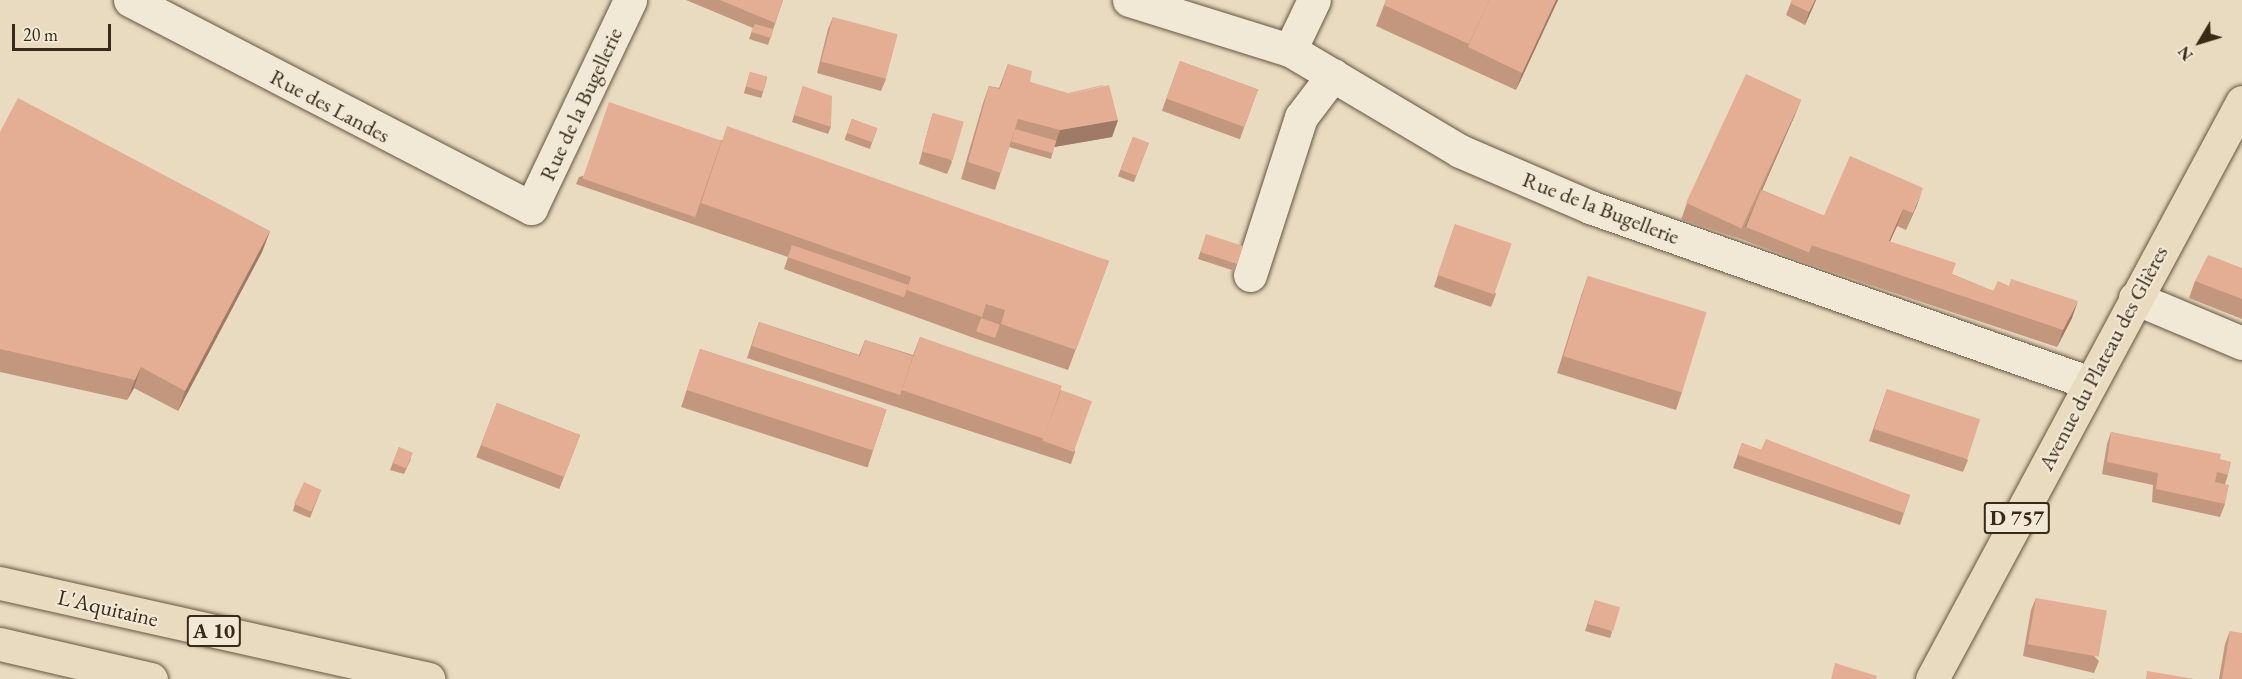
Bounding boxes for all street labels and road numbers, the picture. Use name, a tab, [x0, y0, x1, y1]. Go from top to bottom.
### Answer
street label: Rue de la Bugellerie	[534, 23, 628, 185]
street label: Rue des Landes	[266, 63, 394, 149]
street label: Rue de la Bugellerie	[1519, 166, 1683, 250]
street label: Avenue du Plateau des Glières	[2033, 241, 2173, 475]
road number: D 757	[1982, 500, 2052, 536]
street label: L'Aquitaine	[55, 584, 161, 632]
road number: A 10	[186, 613, 242, 649]

